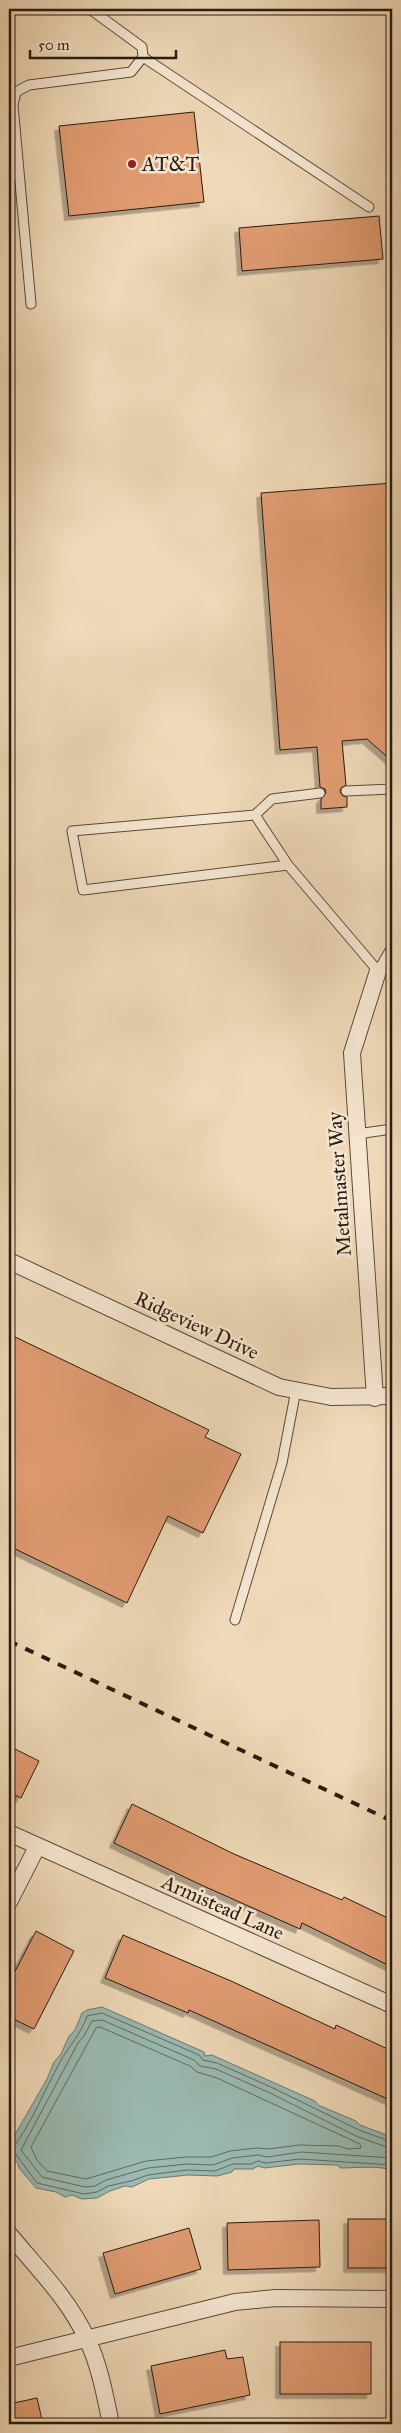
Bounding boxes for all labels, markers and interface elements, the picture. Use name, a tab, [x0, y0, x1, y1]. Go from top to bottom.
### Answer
scale bar	[30, 28, 176, 60]
text: 50 m	[38, 36, 70, 54]
place label: AT&T	[141, 152, 200, 176]
marker: AT&T	[126, 158, 138, 170]
street label: Metalmaster Way	[322, 1110, 356, 1257]
street label: Ridgeview Drive	[131, 1286, 263, 1365]
street label: Armistead Lane	[157, 1869, 288, 1945]

